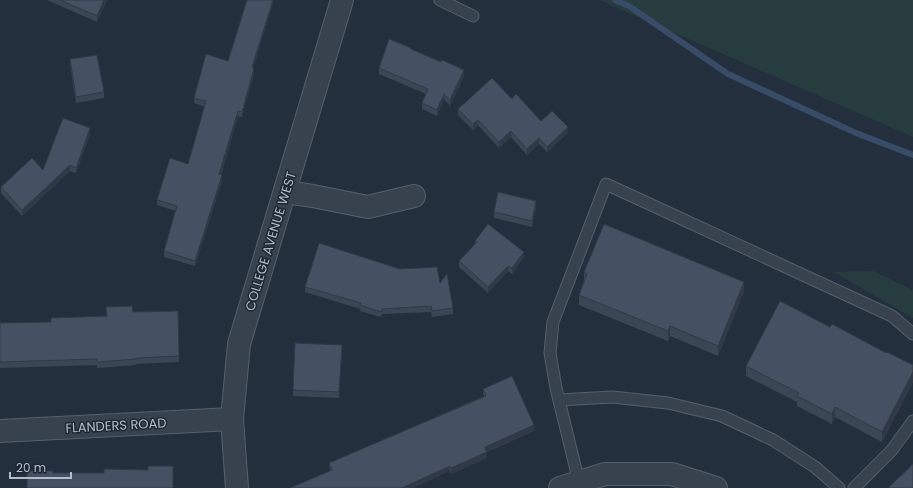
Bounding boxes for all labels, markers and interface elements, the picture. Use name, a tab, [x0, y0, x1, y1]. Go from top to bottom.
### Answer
street label: COLLEGE AVENUE WEST	[240, 169, 301, 313]
street label: FLANDERS ROAD	[65, 413, 167, 438]
scale bar	[10, 454, 71, 480]
text: 20 m	[16, 459, 46, 476]

